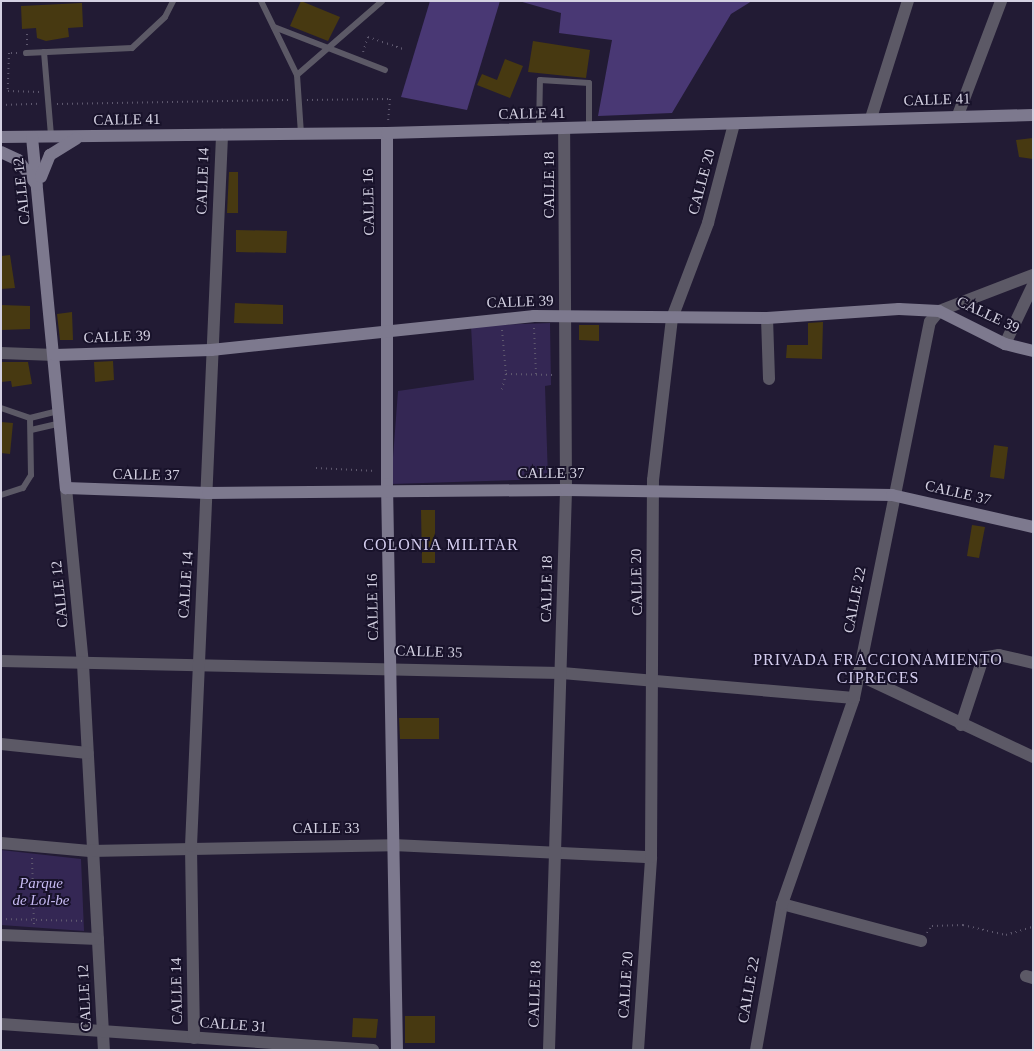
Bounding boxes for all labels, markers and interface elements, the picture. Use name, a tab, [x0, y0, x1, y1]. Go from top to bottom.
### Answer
street label: CALLE 41	[903, 90, 971, 110]
street label: CALLE 41	[498, 104, 566, 124]
street label: CALLE 41	[93, 110, 161, 130]
street label: CALLE 14	[193, 147, 213, 215]
street label: CALLE 20	[685, 147, 719, 217]
street label: CALLE 18	[541, 151, 559, 219]
street label: CALLE 12	[10, 157, 34, 225]
street label: CALLE 16	[359, 168, 379, 236]
street label: CALLE 39	[486, 292, 554, 312]
street label: CALLE 39	[954, 293, 1022, 337]
street label: CALLE 39	[83, 327, 151, 347]
street label: CALLE 37	[112, 465, 180, 485]
street label: CALLE 37	[517, 465, 585, 483]
street label: CALLE 37	[923, 477, 993, 509]
district label: COLONIA MILITAR	[361, 535, 521, 555]
street label: CALLE 20	[627, 548, 647, 616]
street label: CALLE 14	[175, 551, 197, 619]
street label: CALLE 18	[537, 555, 557, 623]
street label: CALLE 12	[48, 560, 72, 628]
street label: CALLE 22	[840, 565, 870, 635]
street label: CALLE 16	[363, 573, 383, 641]
street label: CALLE 35	[395, 642, 463, 662]
district label: PRIVADA FRACCIONAMIENTO CIPRECES	[750, 650, 1006, 688]
street label: CALLE 33	[292, 820, 360, 838]
park label: Parque de Lol-be	[12, 874, 70, 909]
street label: CALLE 20	[615, 951, 637, 1019]
street label: CALLE 22	[734, 955, 764, 1025]
street label: CALLE 14	[167, 957, 187, 1025]
street label: CALLE 18	[525, 960, 545, 1028]
street label: CALLE 12	[74, 964, 96, 1032]
street label: CALLE 31	[199, 1014, 267, 1036]

